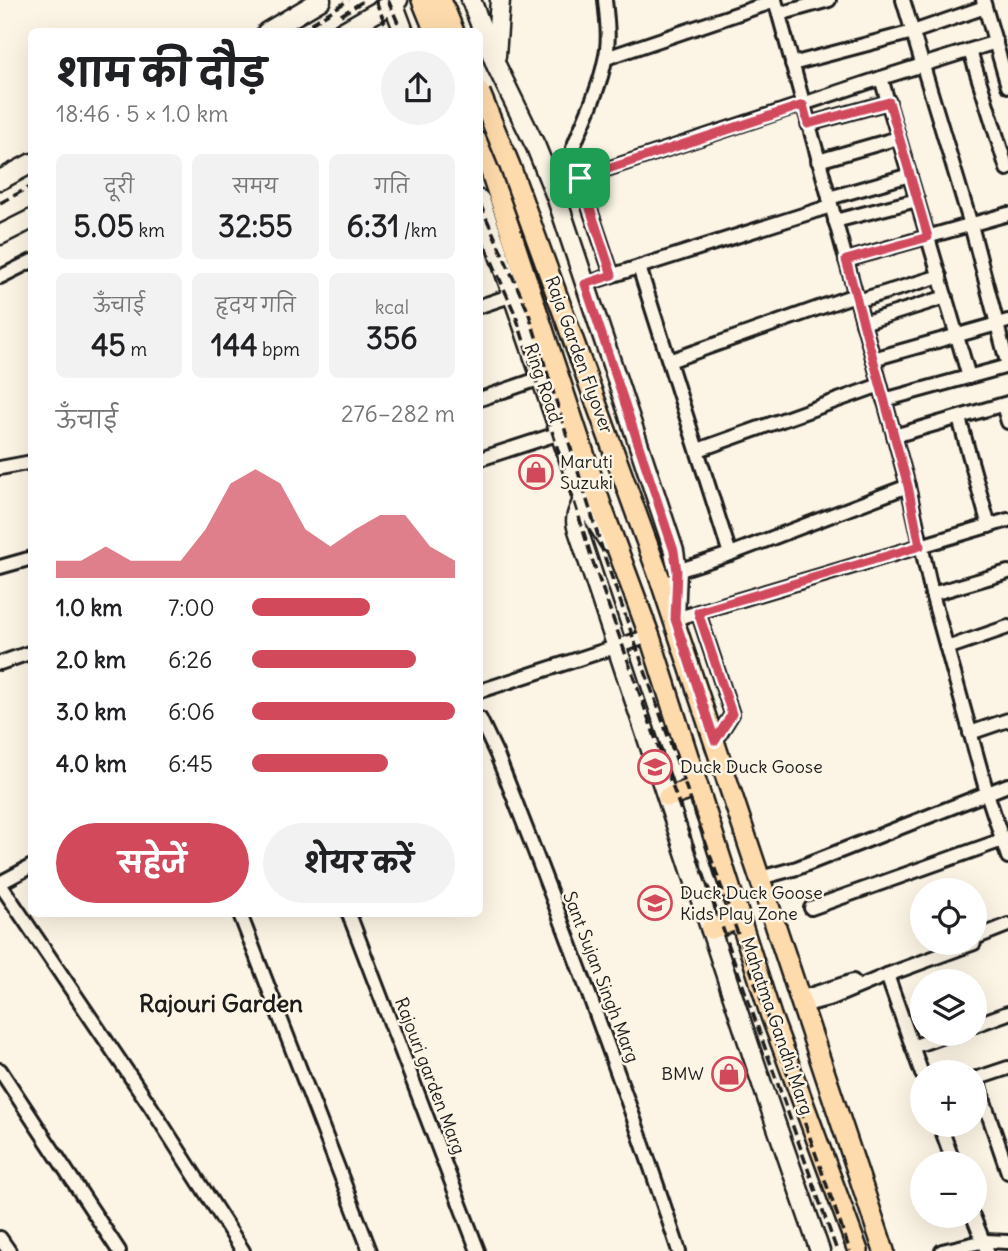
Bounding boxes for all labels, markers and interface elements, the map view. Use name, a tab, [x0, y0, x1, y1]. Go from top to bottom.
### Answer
text: शाम की दौड़	[56, 49, 266, 96]
button: share	[381, 51, 455, 125]
text: 18:46 · 5 × 1.0 km	[56, 99, 228, 128]
pin	[550, 148, 610, 208]
icon: arrive	[561, 159, 599, 197]
text: दूरी	[104, 174, 134, 198]
text: समय	[233, 174, 278, 198]
text: गति	[375, 174, 409, 198]
text: 5.05	[73, 207, 134, 245]
text: 32:55	[218, 207, 293, 245]
text: 6:31	[347, 207, 399, 245]
text: km	[134, 218, 165, 242]
text: /km	[399, 218, 437, 242]
street label: Raja Garden Flyover	[540, 273, 619, 437]
text: ऊँचाई	[94, 293, 145, 317]
text: हृदय गति	[215, 293, 296, 317]
text: kcal	[375, 295, 409, 319]
text: 356	[366, 319, 418, 357]
text: 45	[91, 326, 126, 364]
text: 144	[211, 326, 258, 364]
text: m	[126, 337, 147, 361]
text: bpm	[258, 337, 300, 361]
street label: Ring Road	[519, 340, 568, 426]
text: 276–282 m	[341, 399, 455, 428]
text: ऊँचाई	[56, 405, 118, 434]
place label: Maruti Suzuki	[560, 450, 613, 494]
shop icon: Maruti Suzuki	[517, 453, 555, 491]
text: 1.0 km	[56, 593, 122, 622]
text: 7:00	[168, 593, 215, 622]
text: 2.0 km	[56, 645, 126, 674]
text: 6:26	[168, 645, 212, 674]
text: 3.0 km	[56, 697, 126, 726]
text: 6:06	[168, 697, 215, 726]
school or university icon: Duck Duck Goose	[636, 748, 674, 786]
text: 4.0 km	[56, 749, 127, 778]
text: 6:45	[168, 749, 213, 778]
place label: Duck Duck Goose	[680, 755, 823, 778]
button: सहेजें	[56, 823, 249, 903]
button: शेयर करें	[263, 823, 455, 903]
map controls	[910, 878, 987, 1228]
button: locate	[910, 878, 987, 955]
place label: Duck Duck Goose Kids Play Zone	[680, 881, 823, 925]
school or university icon: Duck Duck Goose Kids Play Zone	[636, 884, 674, 922]
street label: Sant Sujan Singh Marg	[558, 888, 645, 1066]
street label: Mahatma Gandhi Marg	[736, 934, 819, 1118]
button: layers	[910, 969, 987, 1046]
district label: Rajouri Garden	[139, 988, 303, 1018]
street label: Rajouri garden Marg	[390, 994, 471, 1158]
shop icon: BMW	[710, 1055, 748, 1093]
button: +	[910, 1060, 987, 1137]
place label: BMW	[661, 1062, 704, 1085]
button: −	[910, 1151, 987, 1228]

